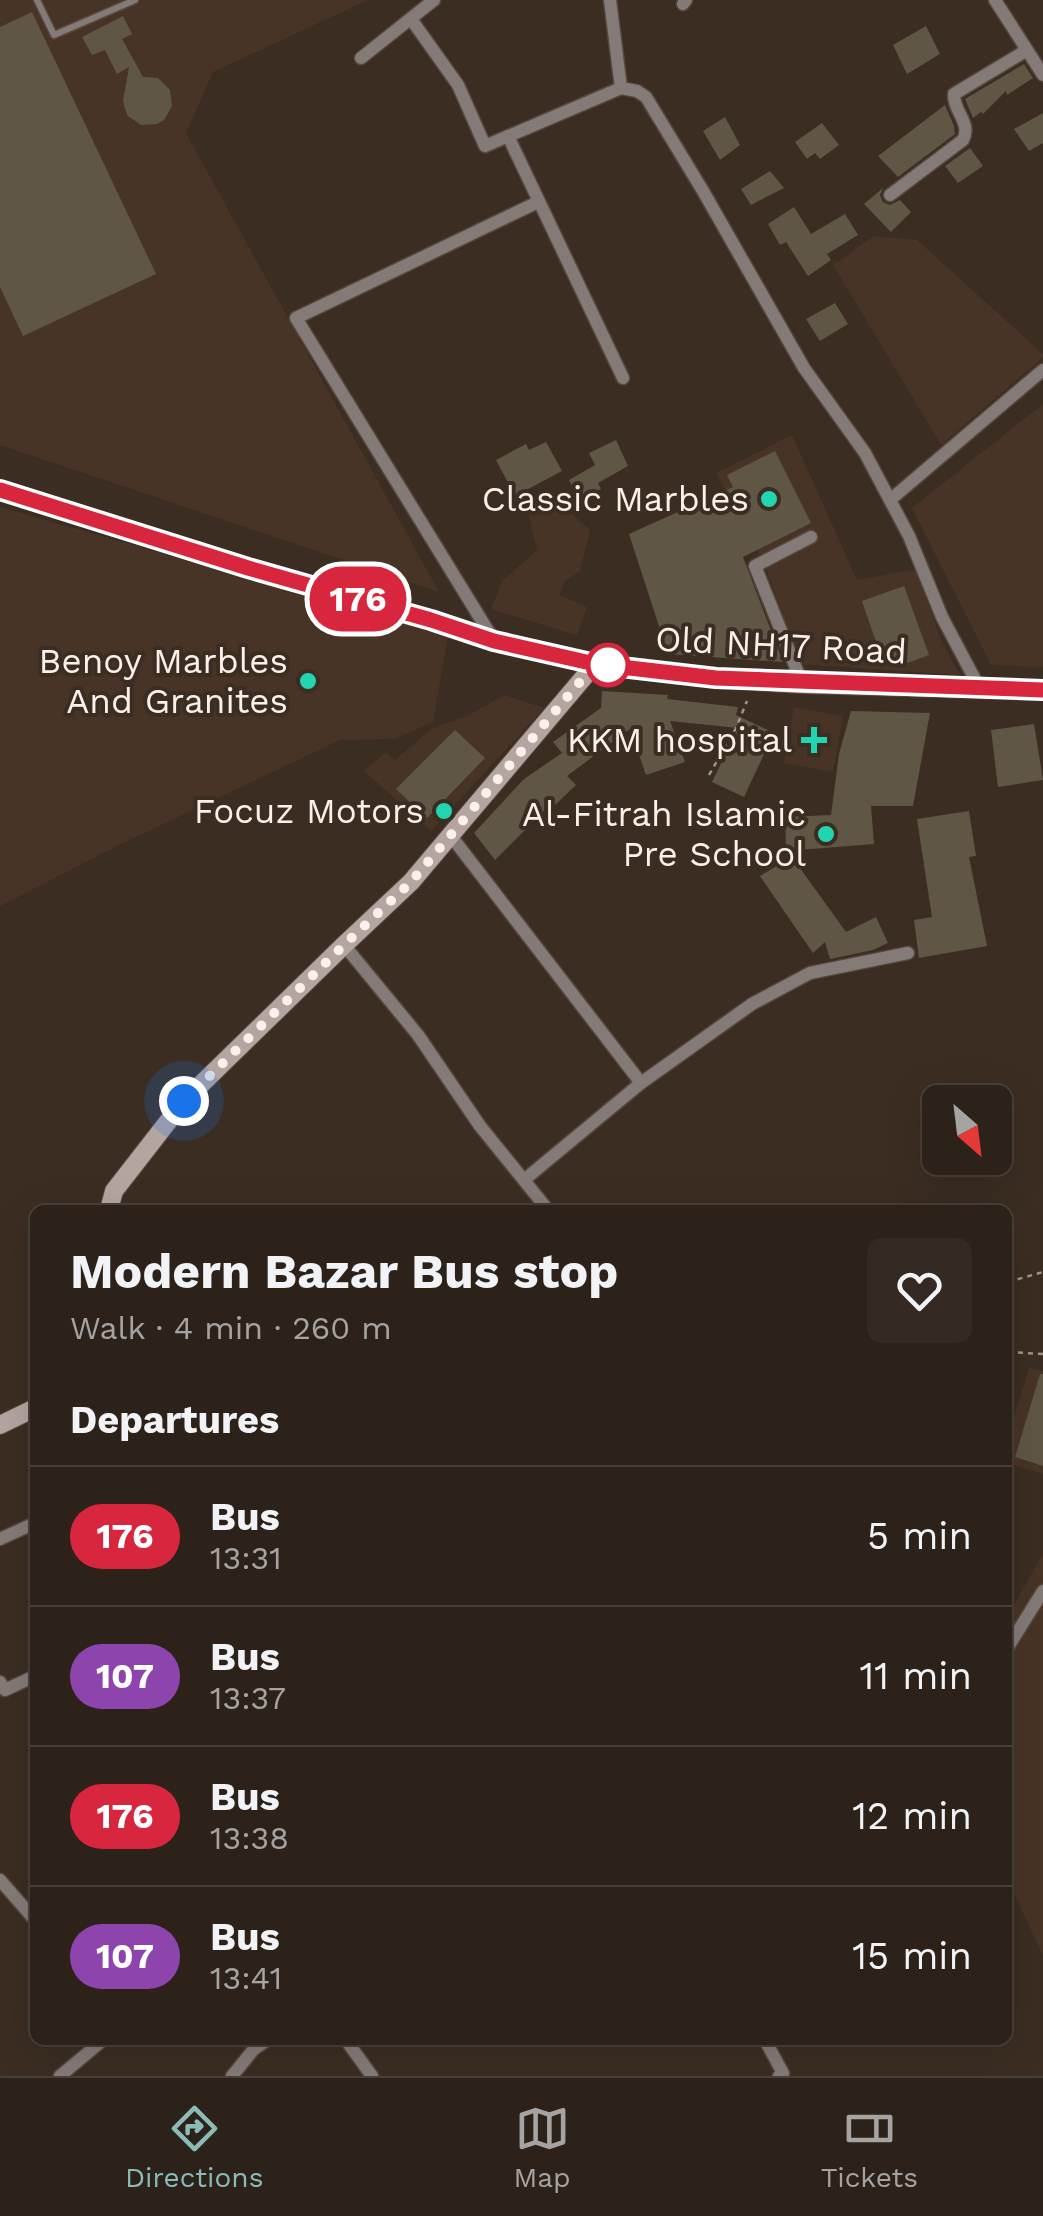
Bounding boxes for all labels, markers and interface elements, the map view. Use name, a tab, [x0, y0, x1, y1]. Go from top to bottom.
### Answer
place label: Classic Marbles	[482, 478, 749, 520]
marker: Classic Marbles	[758, 488, 780, 510]
line badge: 176	[300, 566, 416, 632]
text: 176	[329, 578, 387, 620]
street label: Old NH17 Road	[654, 617, 908, 673]
place label: Benoy Marbles And Granites	[39, 640, 288, 722]
unlabelled marker	[587, 644, 629, 686]
marker: Benoy Marbles And Granites	[297, 670, 319, 692]
place label: KKM hospital	[567, 719, 792, 761]
marker: KKM hospital	[801, 727, 827, 753]
place label: Focuz Motors	[194, 790, 424, 832]
place label: Al-Fitrah Islamic Pre School	[522, 793, 806, 875]
marker: Focuz Motors	[433, 800, 455, 822]
marker: Al-Fitrah Islamic Pre School	[815, 823, 837, 845]
your location	[159, 1076, 209, 1126]
north arrow	[922, 1085, 1012, 1175]
map controls	[922, 1085, 1012, 1175]
button: heart	[867, 1238, 972, 1343]
text: Modern Bazar Bus stop	[70, 1243, 618, 1300]
text: Walk · 4 min · 260 m	[70, 1309, 392, 1347]
text: Departures	[70, 1398, 279, 1442]
text: Bus	[210, 1495, 280, 1539]
text: 5 min	[867, 1514, 972, 1558]
text: 176	[96, 1515, 154, 1557]
text: 13:31	[210, 1539, 282, 1577]
text: Bus	[210, 1635, 280, 1679]
text: 11 min	[860, 1654, 972, 1698]
text: 107	[96, 1655, 154, 1697]
text: 13:37	[210, 1679, 286, 1717]
text: Bus	[210, 1775, 280, 1819]
text: 12 min	[852, 1794, 972, 1838]
text: 176	[96, 1795, 154, 1837]
text: 13:38	[210, 1819, 289, 1857]
text: Bus	[210, 1915, 280, 1959]
text: 15 min	[852, 1934, 972, 1978]
text: 107	[96, 1935, 154, 1977]
text: 13:41	[210, 1959, 282, 1997]
tab: Directions	[125, 2101, 263, 2194]
tab: Map	[514, 2101, 571, 2194]
tab: Tickets	[821, 2101, 918, 2194]

